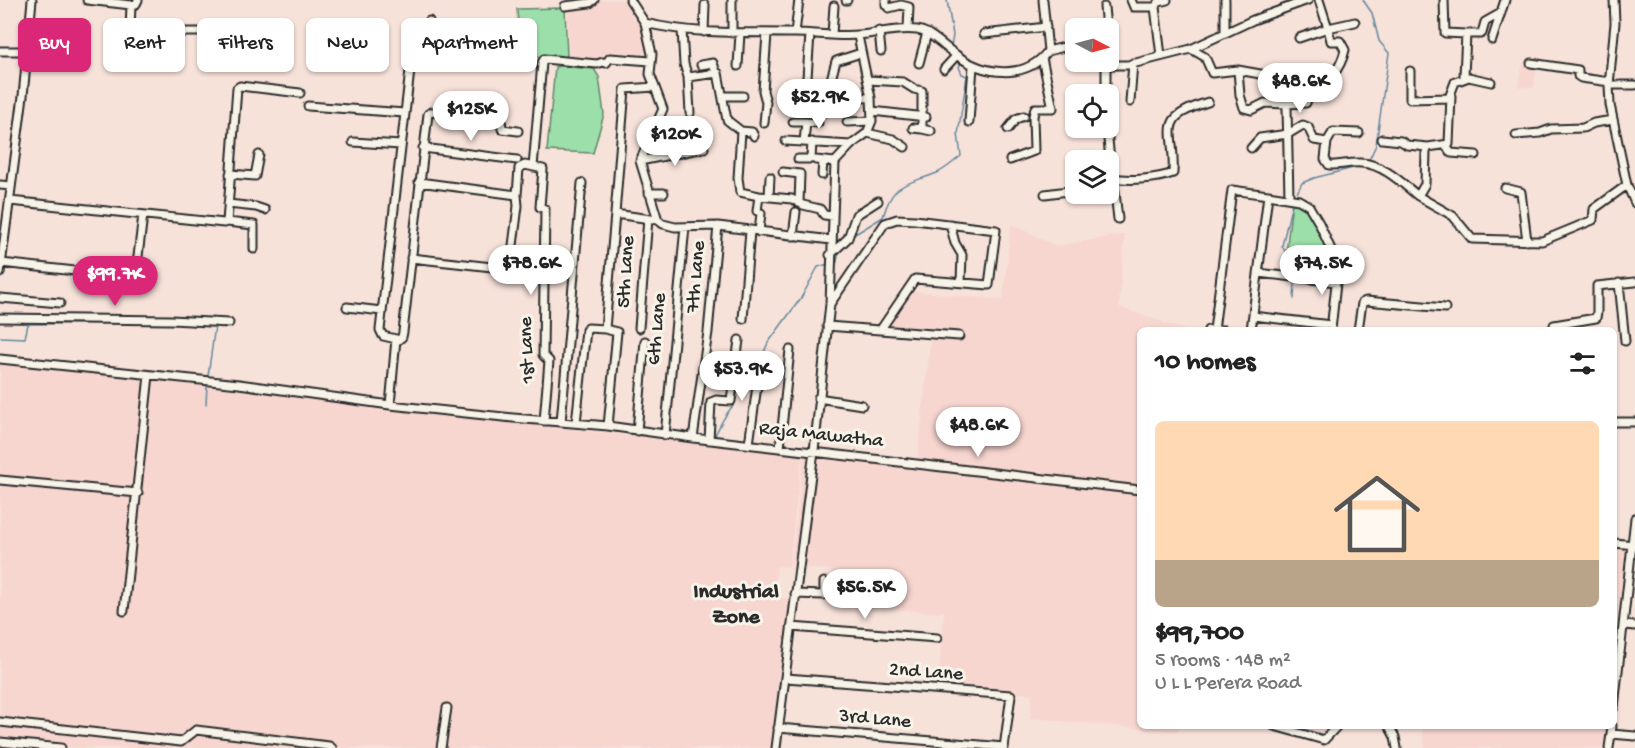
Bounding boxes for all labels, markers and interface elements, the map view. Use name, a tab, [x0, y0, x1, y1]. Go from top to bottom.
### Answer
chip: Buy	[18, 18, 91, 72]
chip: Rent	[103, 18, 185, 72]
chip: Filters	[197, 18, 294, 72]
chip: New	[306, 18, 389, 72]
chip: Apartment	[401, 18, 537, 72]
north arrow	[1065, 18, 1119, 72]
map controls	[1065, 18, 1119, 204]
pin: $48.6K	[1251, 63, 1349, 114]
text: $48.6K	[1272, 71, 1328, 94]
pin: $52.9K	[770, 79, 868, 130]
button: locate	[1065, 84, 1119, 138]
text: $52.9K	[791, 87, 847, 110]
pin: $125K	[429, 91, 513, 142]
text: $125K	[447, 99, 495, 122]
pin: $120K	[633, 116, 717, 167]
text: $120K	[650, 124, 700, 147]
button: layers	[1065, 150, 1119, 204]
street label: 5th Lane	[613, 234, 641, 309]
street label: 7th Lane	[682, 239, 712, 315]
pin: $78.6K	[482, 245, 580, 296]
pin: $74.5K	[1273, 245, 1371, 296]
text: $78.6K	[502, 253, 560, 276]
text: $74.5K	[1294, 253, 1350, 276]
pin: $99.7K	[66, 256, 164, 307]
text: $99.7K	[87, 264, 143, 287]
street label: 6th Lane	[643, 291, 673, 366]
street label: 1st Lane	[515, 316, 541, 385]
icon: filters	[1566, 347, 1599, 380]
text: 10 homes	[1155, 348, 1255, 379]
pin: $53.9K	[693, 351, 791, 402]
text: $53.9K	[713, 359, 771, 382]
pin: $48.6K	[929, 407, 1027, 458]
text: $48.6K	[950, 415, 1006, 438]
street label: Raja Mawatha	[758, 418, 885, 454]
icon: home	[1323, 460, 1431, 568]
pin: $56.5K	[816, 569, 914, 620]
text: $56.5K	[836, 577, 894, 600]
district label: Industrial Zone	[693, 580, 779, 631]
text: $99,700	[1155, 619, 1244, 650]
text: 5 rooms · 148 m²	[1155, 650, 1291, 673]
street label: 2nd Lane	[888, 659, 964, 687]
text: U L L Perera Road	[1155, 673, 1301, 696]
street label: 3rd Lane	[837, 705, 913, 735]

